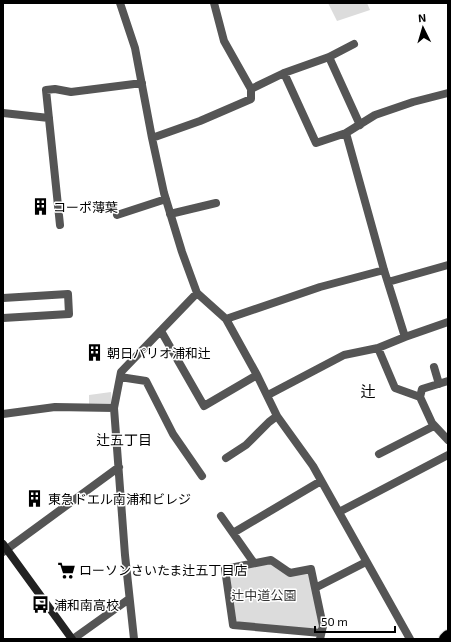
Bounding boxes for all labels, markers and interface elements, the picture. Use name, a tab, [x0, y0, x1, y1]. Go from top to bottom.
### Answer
north arrow	[403, 8, 443, 48]
text: N	[418, 11, 427, 24]
building icon: コーポ薄葉	[30, 197, 50, 217]
place label: コーポ薄葉	[53, 199, 118, 215]
building icon: 朝日パリオ浦和辻	[84, 343, 104, 363]
place label: 朝日パリオ浦和辻	[107, 345, 211, 361]
district label: 辻	[360, 382, 376, 400]
district label: 辻五丁目	[96, 431, 152, 448]
building icon: 東急ドエル南浦和ビレジ	[25, 489, 45, 509]
place label: 東急ドエル南浦和ビレジ	[48, 491, 191, 507]
supermarket icon: ローソンさいたま辻五丁目店	[56, 560, 76, 580]
place label: ローソンさいたま辻五丁目店	[79, 562, 248, 578]
park label: 辻中道公園	[231, 587, 297, 603]
bus stop icon: 浦和南高校	[31, 595, 51, 615]
place label: 浦和南高校	[54, 597, 119, 613]
scale bar	[315, 608, 395, 634]
text: 50 m	[321, 614, 348, 628]

